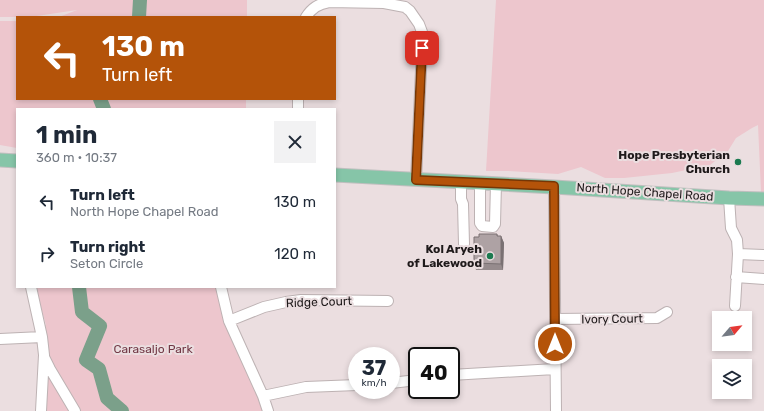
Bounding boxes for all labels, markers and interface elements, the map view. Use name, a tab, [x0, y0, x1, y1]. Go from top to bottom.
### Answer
text: 130 m	[102, 30, 185, 63]
pin	[405, 31, 439, 65]
icon: left	[36, 32, 88, 84]
icon: arrive	[411, 37, 433, 59]
text: Turn left	[102, 64, 172, 86]
text: 1 min	[36, 121, 97, 149]
button: close	[274, 121, 316, 163]
place label: Hope Presbyterian Church	[618, 148, 730, 176]
text: 360 m · 10:37	[36, 150, 117, 165]
marker: Hope Presbyterian Church	[733, 157, 743, 167]
street label: North Hope Chapel Road	[576, 180, 714, 204]
text: Turn left	[70, 186, 135, 204]
icon: left	[36, 191, 58, 213]
text: 130 m	[274, 193, 316, 211]
text: North Hope Chapel Road	[70, 204, 219, 219]
text: Turn right	[70, 238, 145, 256]
place label: Kol Aryeh of Lakewood	[407, 242, 482, 270]
icon: right	[36, 243, 58, 265]
text: 120 m	[274, 245, 316, 263]
marker: Kol Aryeh of Lakewood	[485, 251, 495, 261]
text: Seton Circle	[70, 256, 143, 271]
street label: Ridge Court	[286, 294, 353, 310]
street label: Ivory Court	[581, 311, 643, 327]
north arrow	[712, 311, 752, 351]
map controls	[712, 311, 752, 399]
position arrow	[534, 323, 576, 365]
park label: Carasaljo Park	[113, 342, 193, 356]
speed limit sign: 40	[408, 347, 460, 399]
text: 37	[362, 356, 386, 380]
button: layers	[712, 359, 752, 399]
text: km/h	[362, 377, 386, 389]

